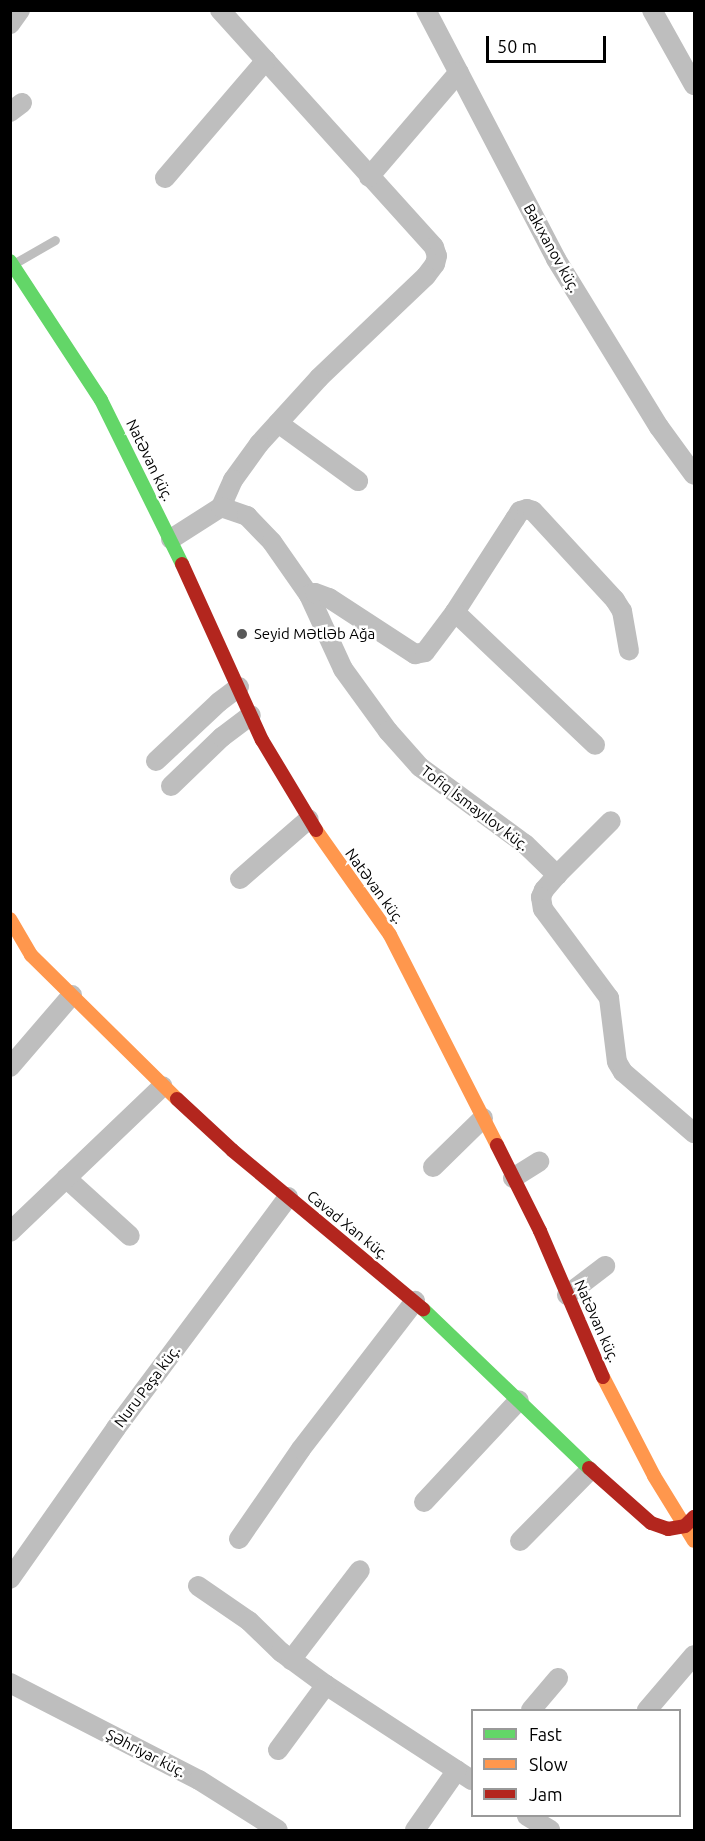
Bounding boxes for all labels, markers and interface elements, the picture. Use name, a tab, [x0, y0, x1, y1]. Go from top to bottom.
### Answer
scale bar	[489, 24, 609, 62]
text: 50 m	[497, 36, 537, 56]
street label: Bakıxanov küç.	[520, 200, 584, 296]
street label: Natəvan küç.	[122, 416, 178, 504]
place label: Seyid Mətləb Ağa	[254, 625, 375, 643]
marker: Seyid Mətləb Ağa	[235, 627, 249, 641]
street label: Tofiq İsmayılov küç.	[418, 762, 532, 854]
street label: Natəvan küç.	[342, 845, 408, 927]
street label: Cavad Xan küç.	[303, 1187, 393, 1263]
street label: Natəvan küç.	[571, 1277, 623, 1365]
street label: Nuru Paşa küç.	[110, 1341, 184, 1431]
legend	[471, 1709, 681, 1817]
text: Fast	[529, 1724, 562, 1744]
street label: Şəhriyar küç.	[103, 1725, 189, 1781]
text: Slow	[529, 1754, 568, 1774]
text: Jam	[529, 1784, 563, 1804]

